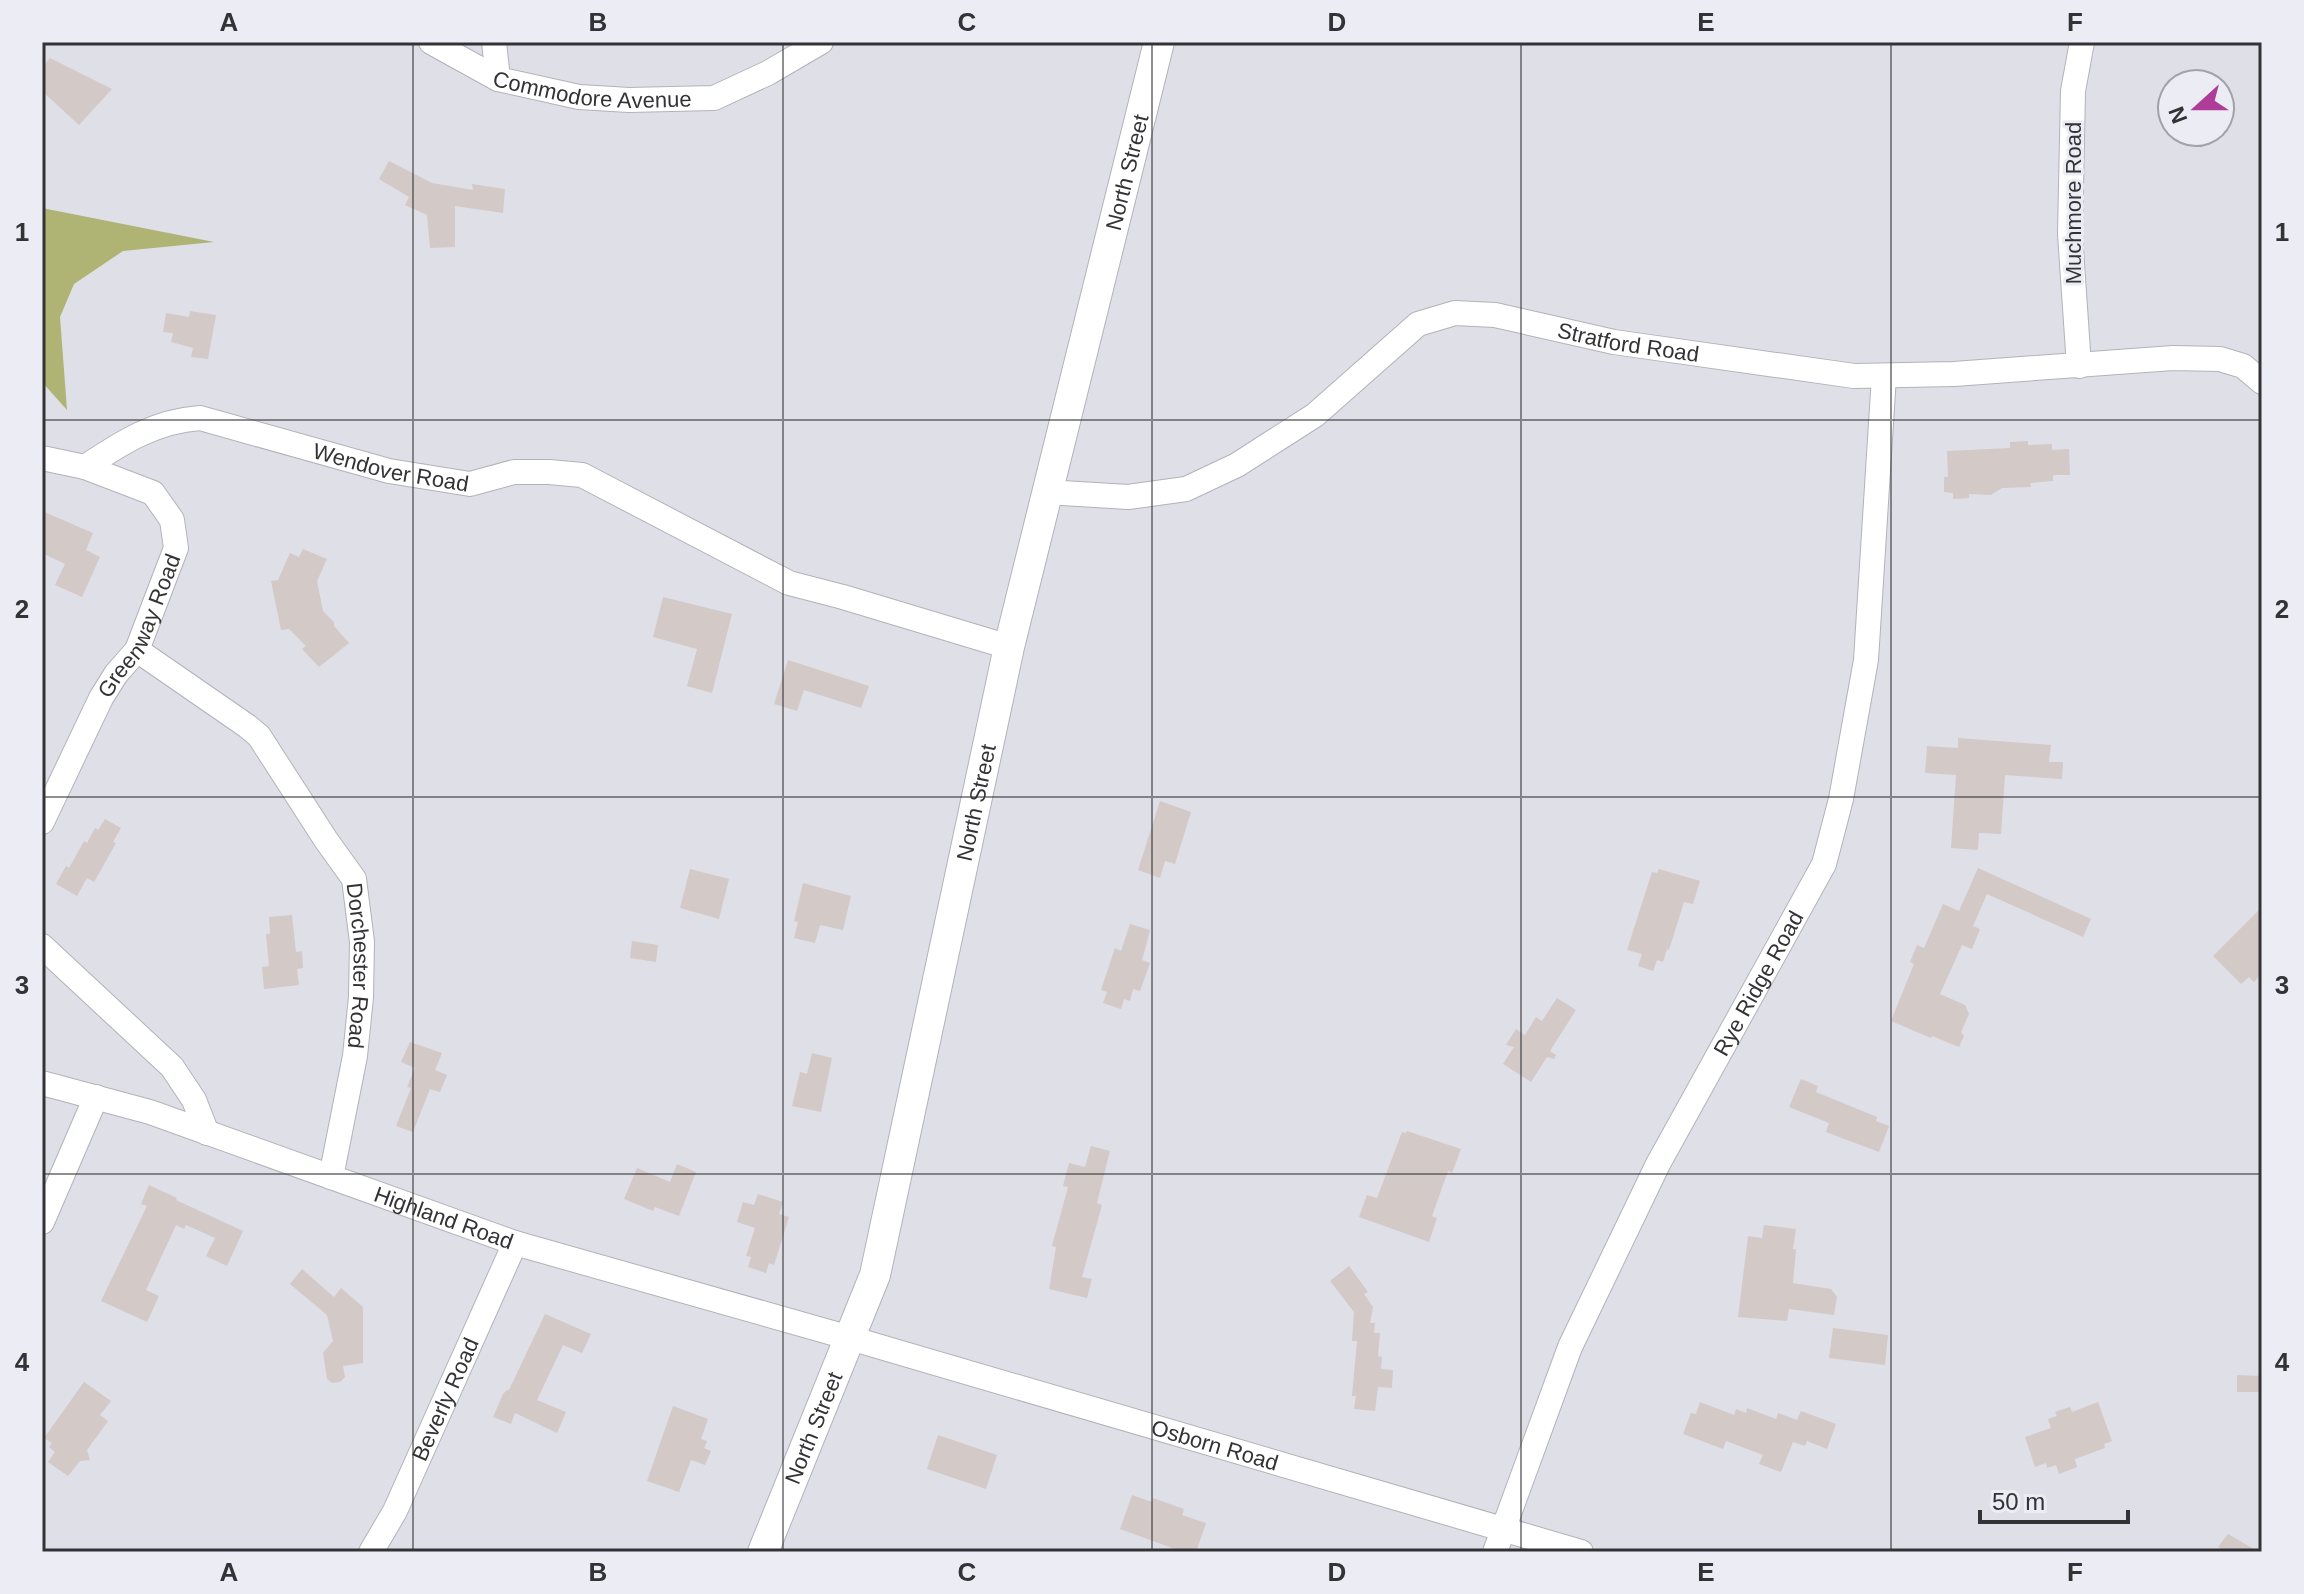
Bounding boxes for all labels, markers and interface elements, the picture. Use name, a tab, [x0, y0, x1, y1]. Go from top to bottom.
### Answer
text: A	[220, 7, 239, 37]
text: B	[589, 7, 607, 37]
text: C	[958, 7, 977, 37]
text: D	[1328, 7, 1346, 37]
text: E	[1697, 7, 1715, 37]
text: F	[2067, 7, 2083, 37]
street label: Commodore Avenue	[491, 66, 692, 113]
north arrow	[2156, 68, 2236, 148]
text: N	[2163, 103, 2192, 127]
street label: North Street	[1100, 112, 1153, 233]
street label: Muchmore Road	[2061, 122, 2086, 284]
text: 1	[15, 217, 29, 247]
text: 1	[2275, 217, 2289, 247]
street label: Stratford Road	[1555, 317, 1701, 366]
street label: Wendover Road	[310, 438, 471, 496]
street label: Greenway Road	[92, 550, 185, 702]
text: 2	[15, 594, 29, 624]
text: 2	[2275, 594, 2289, 624]
street label: North Street	[951, 742, 1000, 863]
street label: Dorchester Road	[342, 881, 375, 1050]
street label: Rye Ridge Road	[1708, 906, 1808, 1060]
text: 3	[15, 970, 29, 1000]
text: 3	[2275, 970, 2289, 1000]
street label: Highland Road	[371, 1181, 517, 1254]
street label: Beverly Road	[407, 1334, 483, 1465]
text: 4	[15, 1347, 30, 1377]
text: 4	[2275, 1347, 2290, 1377]
street label: North Street	[779, 1368, 847, 1487]
street label: Osborn Road	[1148, 1414, 1281, 1475]
scale bar	[1980, 1474, 2128, 1524]
text: 50 m	[1992, 1488, 2045, 1515]
text: A	[220, 1557, 239, 1587]
text: B	[589, 1557, 607, 1587]
text: C	[958, 1557, 977, 1587]
text: D	[1328, 1557, 1346, 1587]
text: E	[1697, 1557, 1715, 1587]
text: F	[2067, 1557, 2083, 1587]

